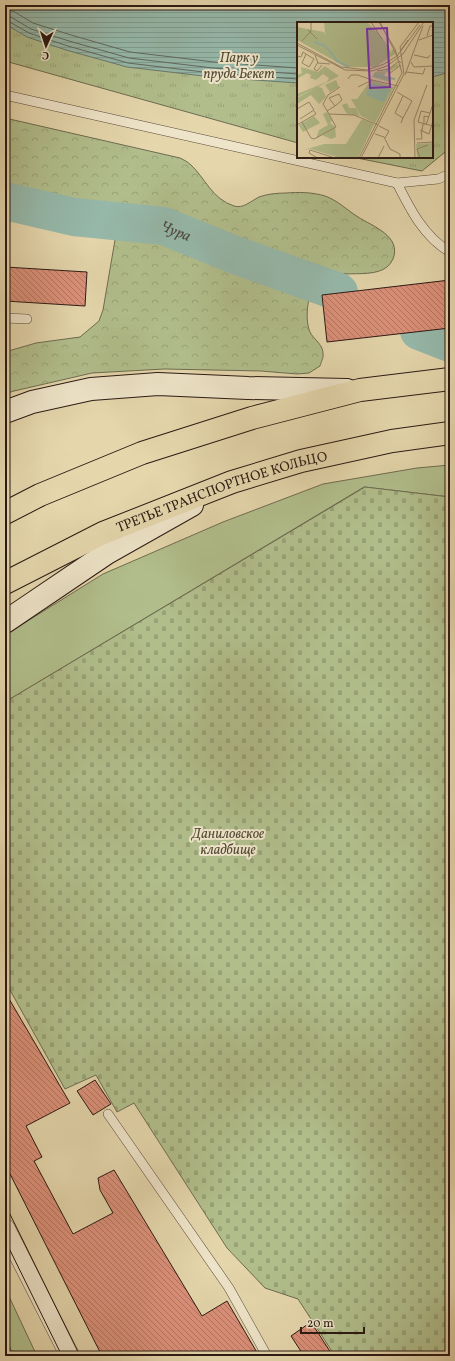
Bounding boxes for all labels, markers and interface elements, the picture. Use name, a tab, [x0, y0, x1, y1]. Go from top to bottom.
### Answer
inset map	[297, 22, 433, 158]
north arrow	[26, 26, 66, 66]
text: С	[42, 47, 49, 62]
park label: Парк у пруда Бекет	[203, 49, 275, 84]
water label: Чура	[157, 217, 194, 248]
street label: ТРЕТЬЕ ТРАНСПОРТНОЕ КОЛЬЦО	[114, 448, 329, 538]
park label: Даниловское кладбище	[191, 825, 264, 860]
scale bar	[301, 1309, 364, 1335]
text: 20 m	[307, 1316, 334, 1332]

